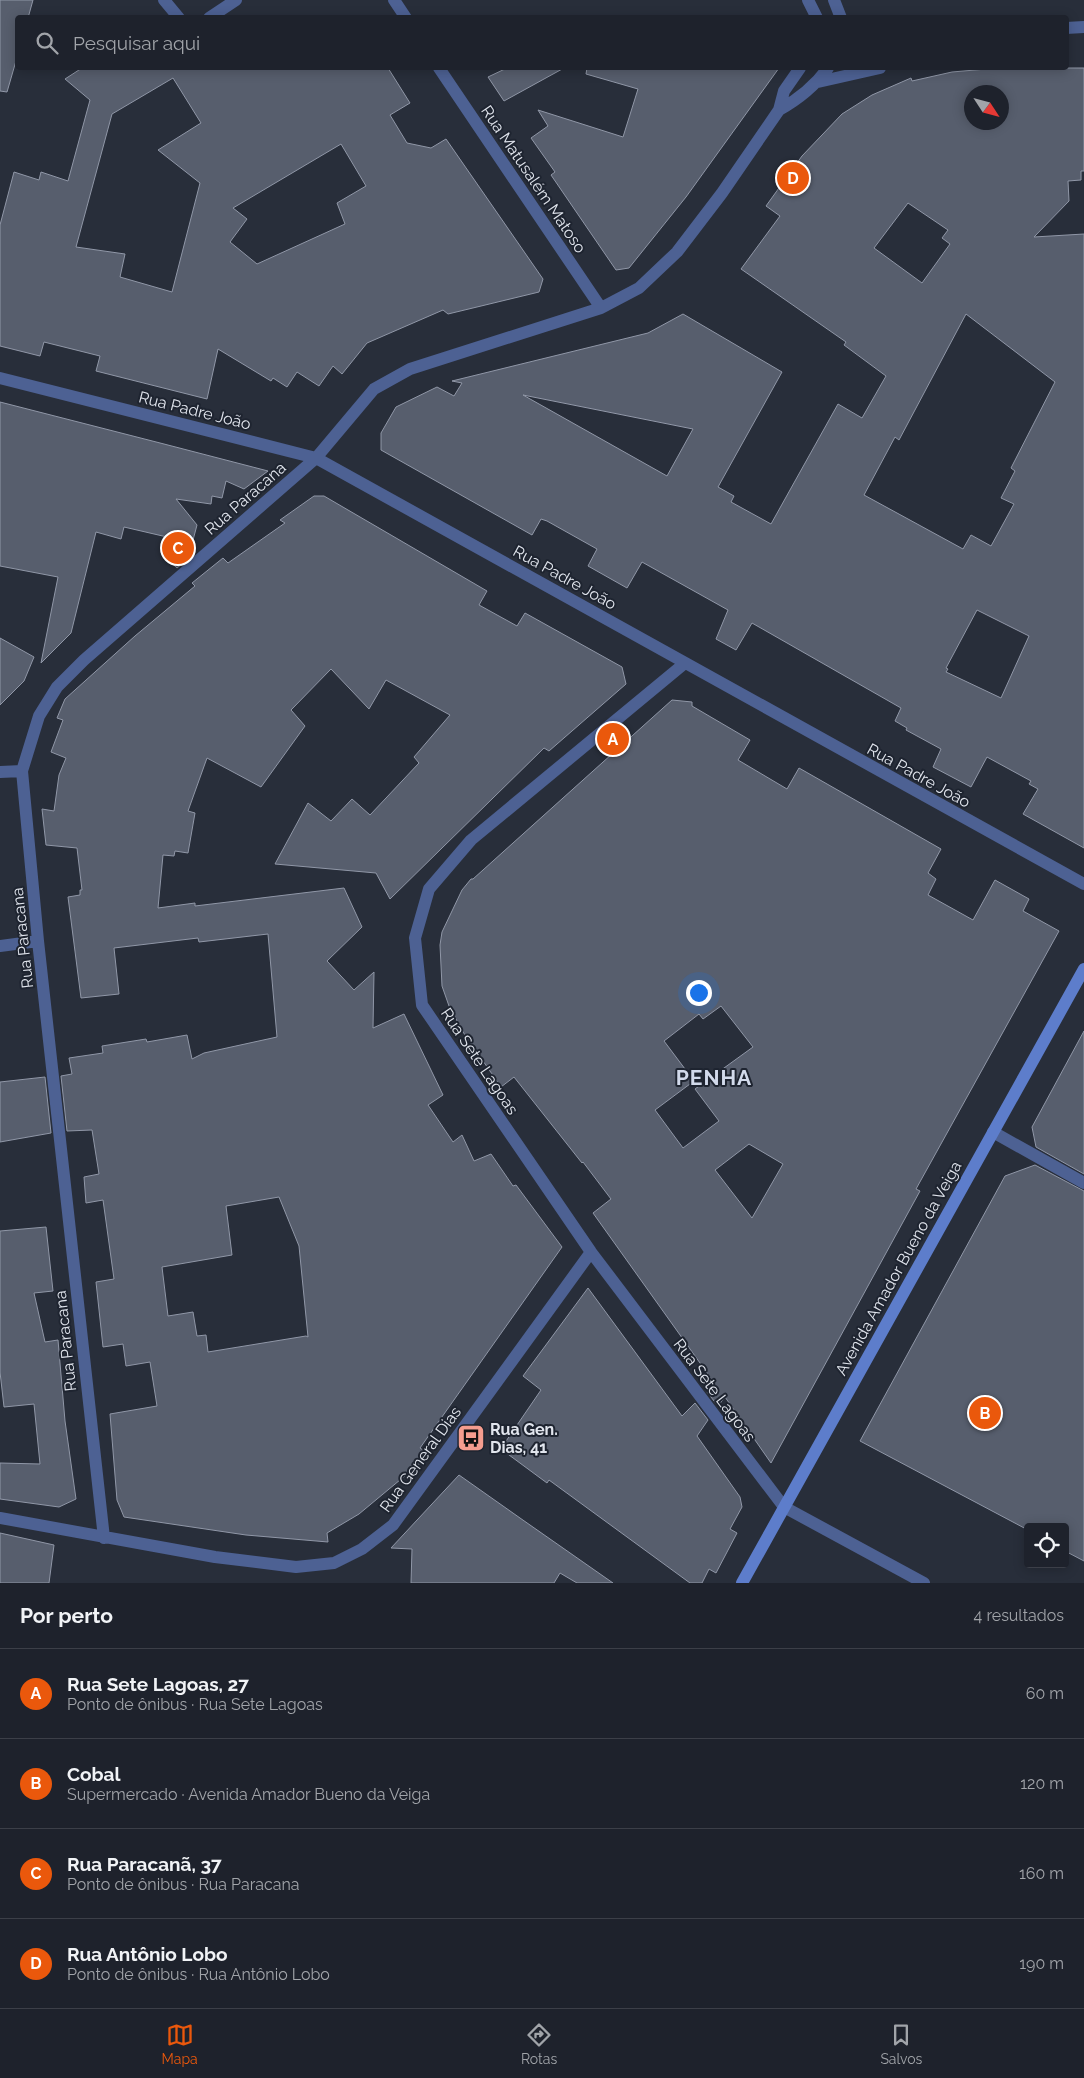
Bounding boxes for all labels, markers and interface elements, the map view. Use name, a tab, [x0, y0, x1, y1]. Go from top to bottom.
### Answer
search box	[15, 15, 1069, 70]
icon: search	[33, 29, 61, 57]
text: Pesquisar aqui	[73, 32, 200, 54]
north arrow	[964, 85, 1009, 130]
street label: Rua Matusalém Matoso	[477, 102, 590, 257]
pin: D	[777, 159, 809, 197]
street label: Rua Padre João	[137, 387, 253, 434]
street label: Rua Paracana	[201, 458, 290, 539]
pin: C	[162, 529, 194, 567]
street label: Rua Padre João	[510, 541, 620, 614]
pin: A	[597, 720, 629, 758]
street label: Rua Padre João	[864, 739, 974, 812]
street label: Rua Paracana	[8, 887, 37, 989]
your location	[686, 980, 712, 1006]
street label: Rua Sete Lagoas	[437, 1004, 522, 1118]
district label: PENHA	[676, 1065, 752, 1090]
street label: Avenida Amador Bueno da Veiga	[831, 1158, 965, 1379]
street label: Rua Paracana	[51, 1290, 80, 1392]
street label: Rua Sete Lagoas	[670, 1335, 760, 1446]
pin: B	[969, 1394, 1001, 1432]
street label: Rua General Dias	[376, 1403, 465, 1516]
place label: Rua Gen. Dias, 41	[490, 1420, 558, 1457]
bus stop icon: Rua Gen. Dias, 41	[456, 1423, 486, 1453]
map controls	[1024, 1523, 1069, 1568]
button: locate	[1024, 1523, 1069, 1568]
text: Por perto	[20, 1603, 113, 1628]
text: 4 resultados	[974, 1606, 1064, 1625]
text: Rua Sete Lagoas, 27	[67, 1673, 249, 1695]
text: A	[31, 1684, 41, 1703]
text: 60 m	[1026, 1684, 1064, 1703]
text: Ponto de ônibus · Rua Sete Lagoas	[67, 1695, 323, 1714]
text: Cobal	[67, 1763, 120, 1785]
text: B	[31, 1774, 41, 1793]
text: 120 m	[1020, 1774, 1064, 1793]
text: Supermercado · Avenida Amador Bueno da Veiga	[67, 1785, 430, 1804]
text: Rua Paracanã, 37	[67, 1853, 222, 1875]
text: C	[31, 1864, 41, 1883]
text: 160 m	[1019, 1864, 1064, 1883]
text: Ponto de ônibus · Rua Paracana	[67, 1875, 300, 1894]
text: Rua Antônio Lobo	[67, 1943, 227, 1965]
text: D	[30, 1954, 42, 1973]
text: 190 m	[1019, 1954, 1064, 1973]
text: Ponto de ônibus · Rua Antônio Lobo	[67, 1965, 330, 1984]
tab: Mapa	[162, 2021, 198, 2067]
tab: Rotas	[521, 2021, 557, 2067]
tab: Salvos	[880, 2021, 922, 2067]

